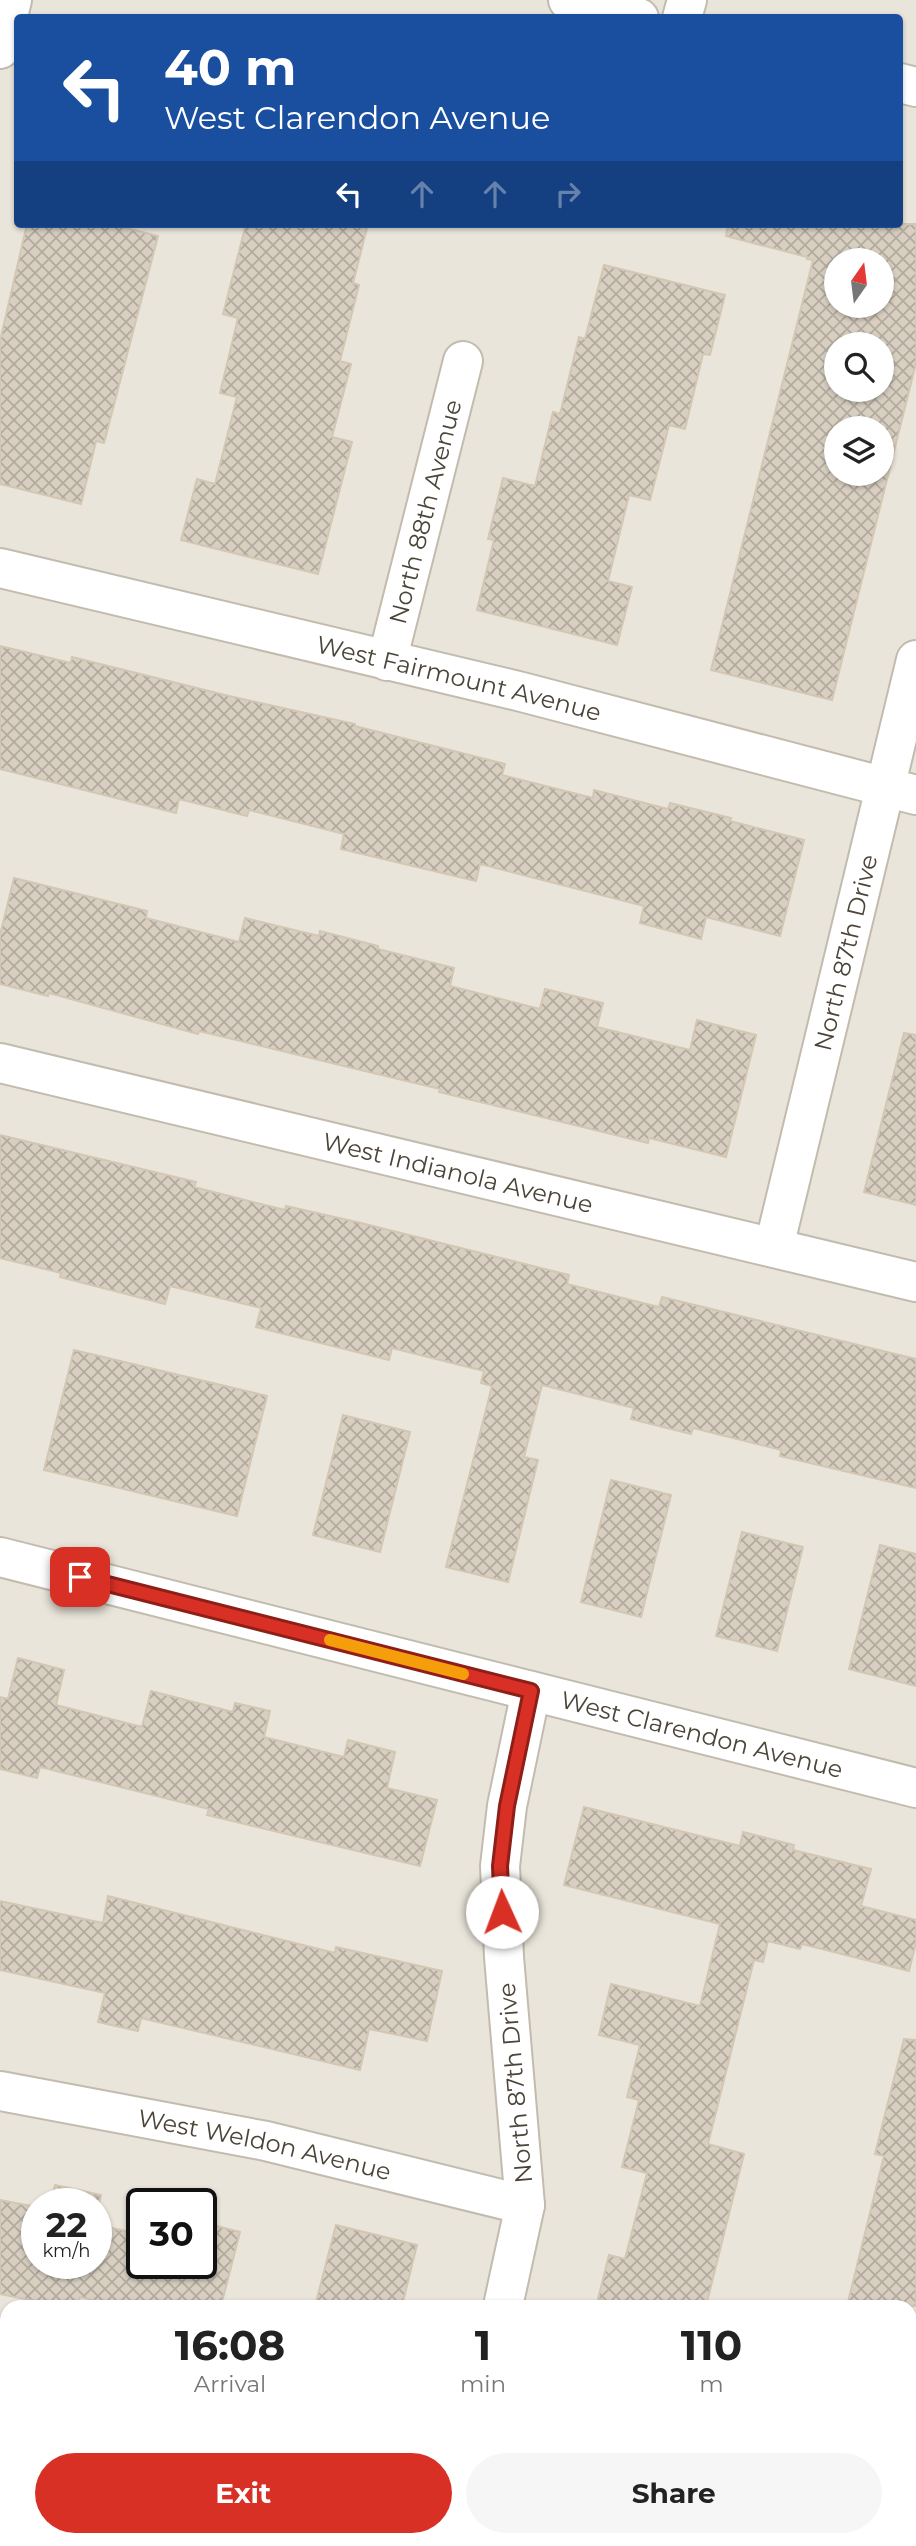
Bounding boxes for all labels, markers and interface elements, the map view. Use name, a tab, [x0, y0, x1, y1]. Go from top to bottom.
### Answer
text: 40 m	[164, 38, 296, 97]
icon: left	[49, 42, 140, 133]
text: West Clarendon Avenue	[164, 98, 550, 137]
icon: left	[330, 175, 368, 213]
icon: ahead	[403, 175, 441, 213]
icon: ahead	[476, 175, 514, 213]
icon: right	[549, 175, 587, 213]
north arrow	[824, 248, 894, 318]
map controls	[824, 248, 894, 486]
button: search	[824, 332, 894, 402]
street label: North 88th Avenue	[382, 396, 467, 627]
button: layers	[824, 416, 894, 486]
street label: West Fairmount Avenue	[314, 629, 604, 727]
street label: North 87th Drive	[808, 851, 883, 1054]
street label: West Indianola Avenue	[320, 1126, 596, 1219]
pin	[50, 1547, 110, 1607]
icon: arrive	[61, 1558, 99, 1596]
street label: West Clarendon Avenue	[558, 1685, 846, 1784]
position arrow	[465, 1875, 539, 1949]
street label: North 87th Drive	[492, 1982, 538, 2184]
street label: West Weldon Avenue	[136, 2103, 394, 2186]
speed limit sign: 30	[126, 2188, 217, 2279]
text: 22	[46, 2203, 87, 2246]
text: km/h	[42, 2240, 91, 2262]
text: 16:08	[175, 2319, 285, 2371]
text: 1	[475, 2319, 491, 2371]
text: 110	[681, 2319, 742, 2371]
text: Arrival	[194, 2370, 266, 2398]
text: min	[460, 2370, 506, 2398]
text: m	[699, 2370, 724, 2398]
button: Exit	[35, 2453, 452, 2533]
button: Share	[466, 2453, 882, 2533]

